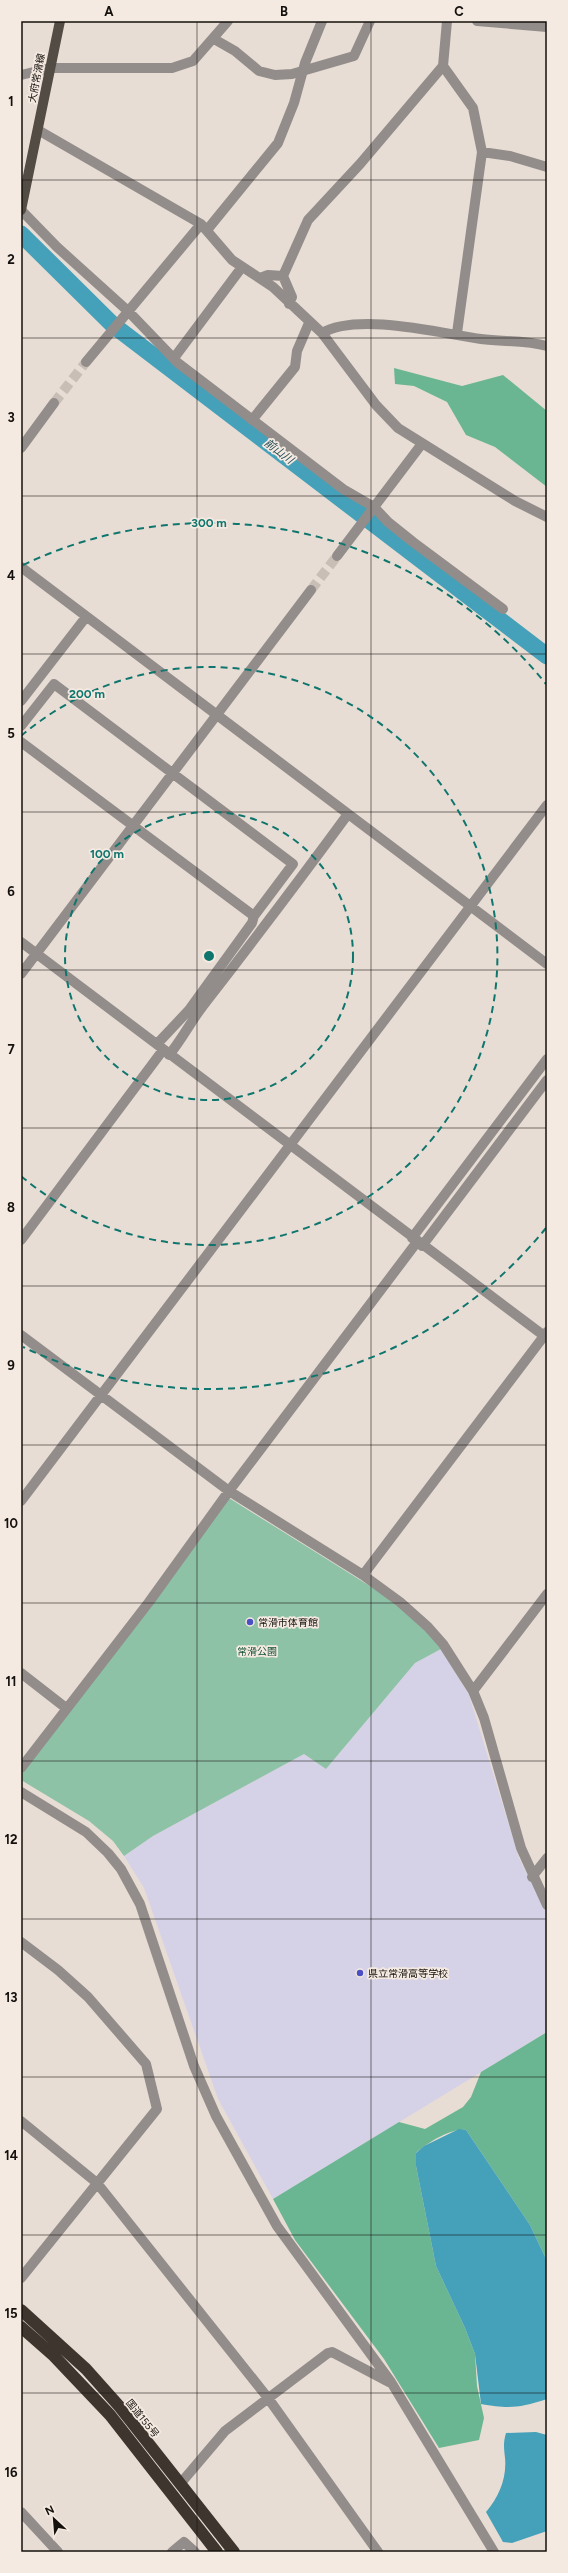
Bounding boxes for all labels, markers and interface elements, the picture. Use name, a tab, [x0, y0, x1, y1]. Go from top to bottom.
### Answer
text: A	[104, 4, 114, 19]
text: B	[280, 4, 288, 19]
text: C	[454, 4, 464, 19]
street label: 大府常滑線	[25, 52, 48, 104]
text: 1	[8, 94, 14, 109]
text: 2	[7, 252, 15, 267]
text: 3	[7, 410, 15, 425]
water label: 前山川	[262, 436, 297, 467]
text: 300 m	[191, 516, 227, 530]
text: 4	[7, 568, 15, 583]
text: 200 m	[69, 687, 105, 701]
text: 5	[7, 726, 15, 741]
text: 100 m	[90, 847, 124, 861]
text: 6	[7, 884, 15, 899]
centre of rings	[202, 949, 216, 963]
text: 7	[7, 1042, 15, 1057]
text: 8	[7, 1200, 15, 1215]
text: 9	[7, 1358, 15, 1373]
text: 10	[4, 1516, 18, 1531]
place label: 常滑市体育館	[258, 1616, 318, 1629]
marker: 常滑市体育館	[245, 1617, 255, 1627]
park label: 常滑公園	[237, 1645, 277, 1658]
text: 11	[6, 1674, 16, 1689]
text: 12	[4, 1832, 18, 1847]
place label: 県立常滑高等学校	[368, 1967, 448, 1980]
marker: 県立常滑高等学校	[355, 1968, 365, 1978]
text: 13	[5, 1990, 17, 2005]
text: 14	[4, 2148, 18, 2163]
text: 15	[4, 2306, 18, 2321]
street label: 国道155号	[123, 2396, 162, 2440]
text: 16	[4, 2465, 18, 2480]
north arrow	[34, 2499, 74, 2539]
text: N	[43, 2503, 57, 2518]

